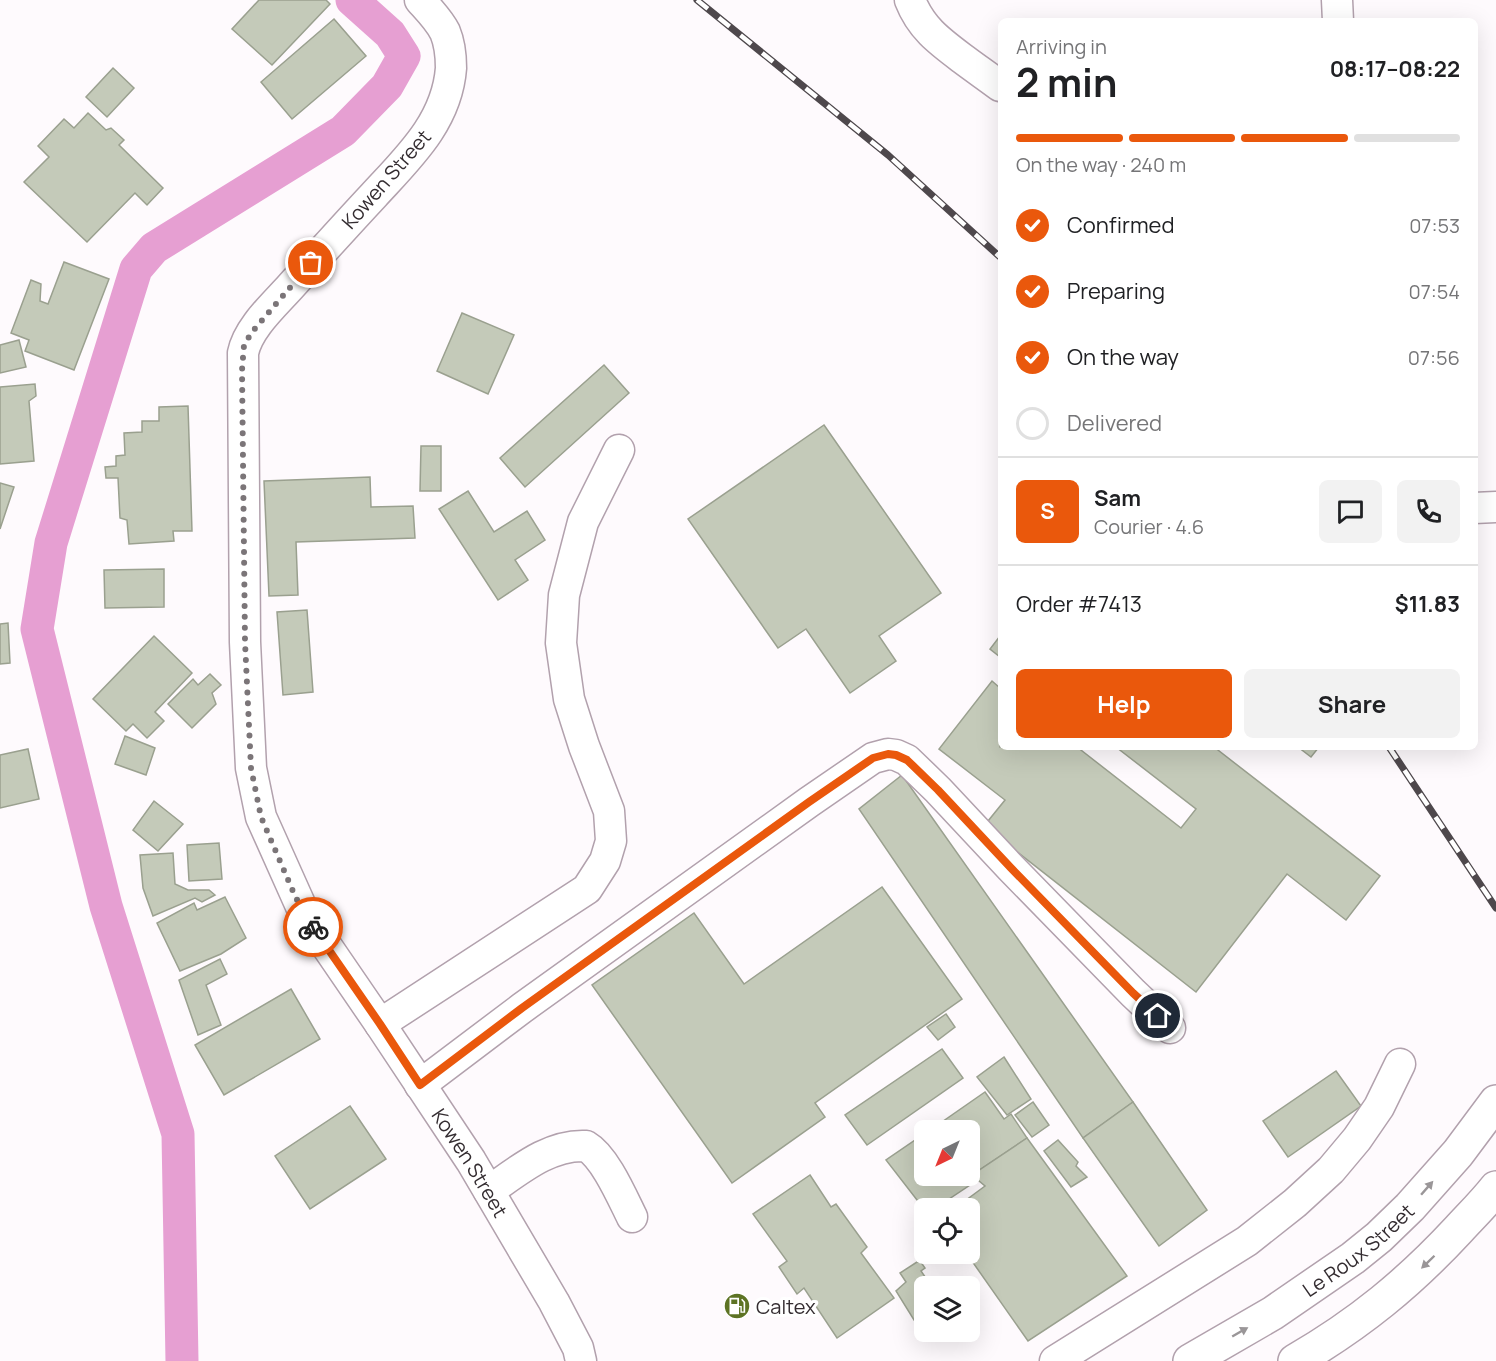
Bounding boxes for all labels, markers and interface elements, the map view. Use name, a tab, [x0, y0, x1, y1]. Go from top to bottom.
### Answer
text: Arriving in	[1016, 33, 1107, 60]
text: 08:17–08:22	[1330, 54, 1460, 84]
text: 2 min	[1016, 55, 1117, 109]
street label: Kowen Street	[335, 124, 437, 234]
text: On the way · 240 m	[1016, 151, 1186, 178]
icon: check	[1016, 209, 1049, 242]
text: Confirmed	[1067, 210, 1175, 240]
text: 07:53	[1409, 212, 1460, 239]
pin	[285, 237, 336, 288]
icon: bag	[294, 246, 327, 279]
icon: check	[1016, 275, 1049, 308]
text: Preparing	[1067, 276, 1165, 306]
text: 07:54	[1408, 278, 1460, 305]
icon: check	[1016, 341, 1049, 374]
text: On the way	[1067, 342, 1179, 372]
text: 07:56	[1408, 344, 1460, 371]
text: Delivered	[1067, 408, 1162, 438]
button: chat	[1319, 480, 1382, 543]
button: phone	[1397, 480, 1460, 543]
text: Sam	[1094, 483, 1141, 513]
text: S	[1040, 496, 1055, 526]
text: Courier · 4.6	[1094, 513, 1204, 540]
text: Order #7413	[1016, 589, 1142, 619]
text: $11.83	[1395, 589, 1460, 619]
button: Help	[1016, 669, 1232, 738]
button: Share	[1244, 669, 1460, 738]
courier	[283, 897, 343, 957]
icon: bike	[297, 911, 330, 944]
pin	[1132, 990, 1183, 1041]
icon: home	[1141, 999, 1174, 1032]
street label: Kowen Street	[426, 1103, 514, 1222]
north arrow	[914, 1120, 980, 1186]
map controls	[914, 1120, 980, 1342]
one-way arrow	[1420, 1181, 1433, 1196]
street label: Le Roux Street	[1297, 1197, 1420, 1302]
button: locate	[914, 1198, 980, 1264]
one-way arrow	[1422, 1254, 1436, 1268]
button: layers	[914, 1276, 980, 1342]
fuel station icon: Caltex	[722, 1291, 752, 1321]
place label: Caltex	[756, 1293, 816, 1320]
one-way arrow	[1232, 1327, 1249, 1337]

